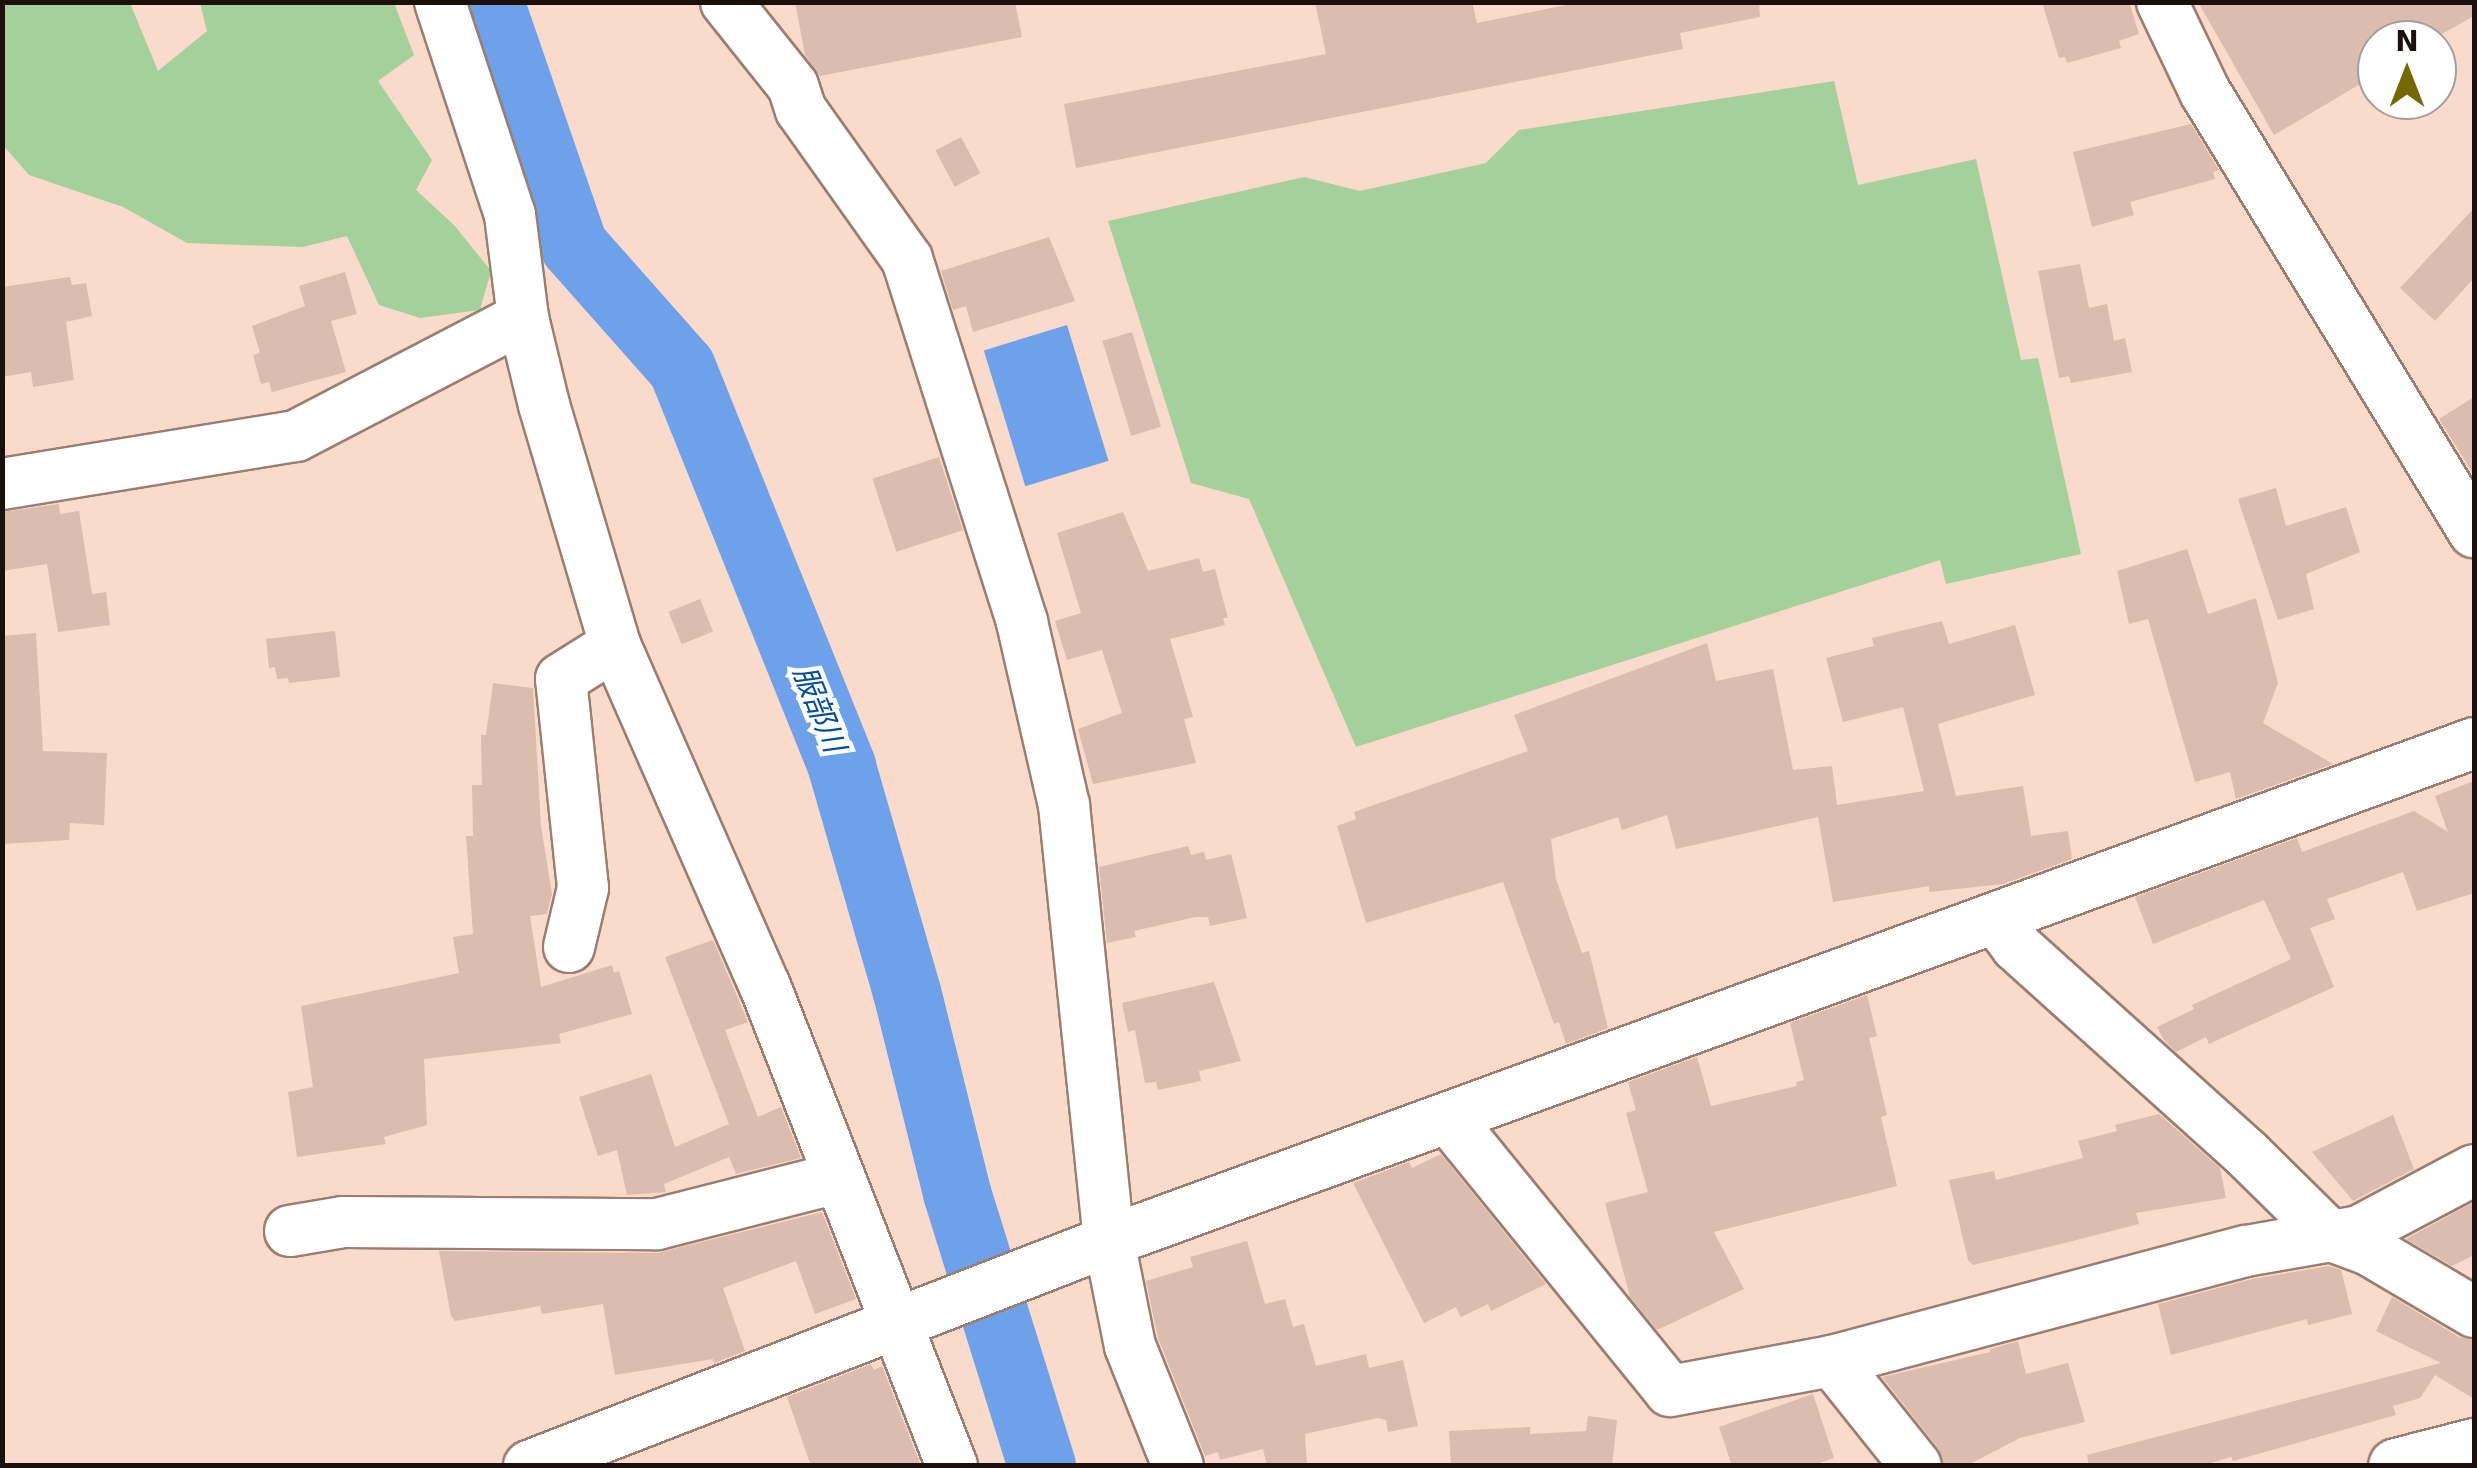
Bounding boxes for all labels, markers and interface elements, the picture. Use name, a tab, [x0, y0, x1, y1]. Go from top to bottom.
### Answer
north arrow	[2357, 20, 2457, 120]
text: N	[2395, 25, 2419, 58]
water label: 服部川	[785, 661, 853, 757]

